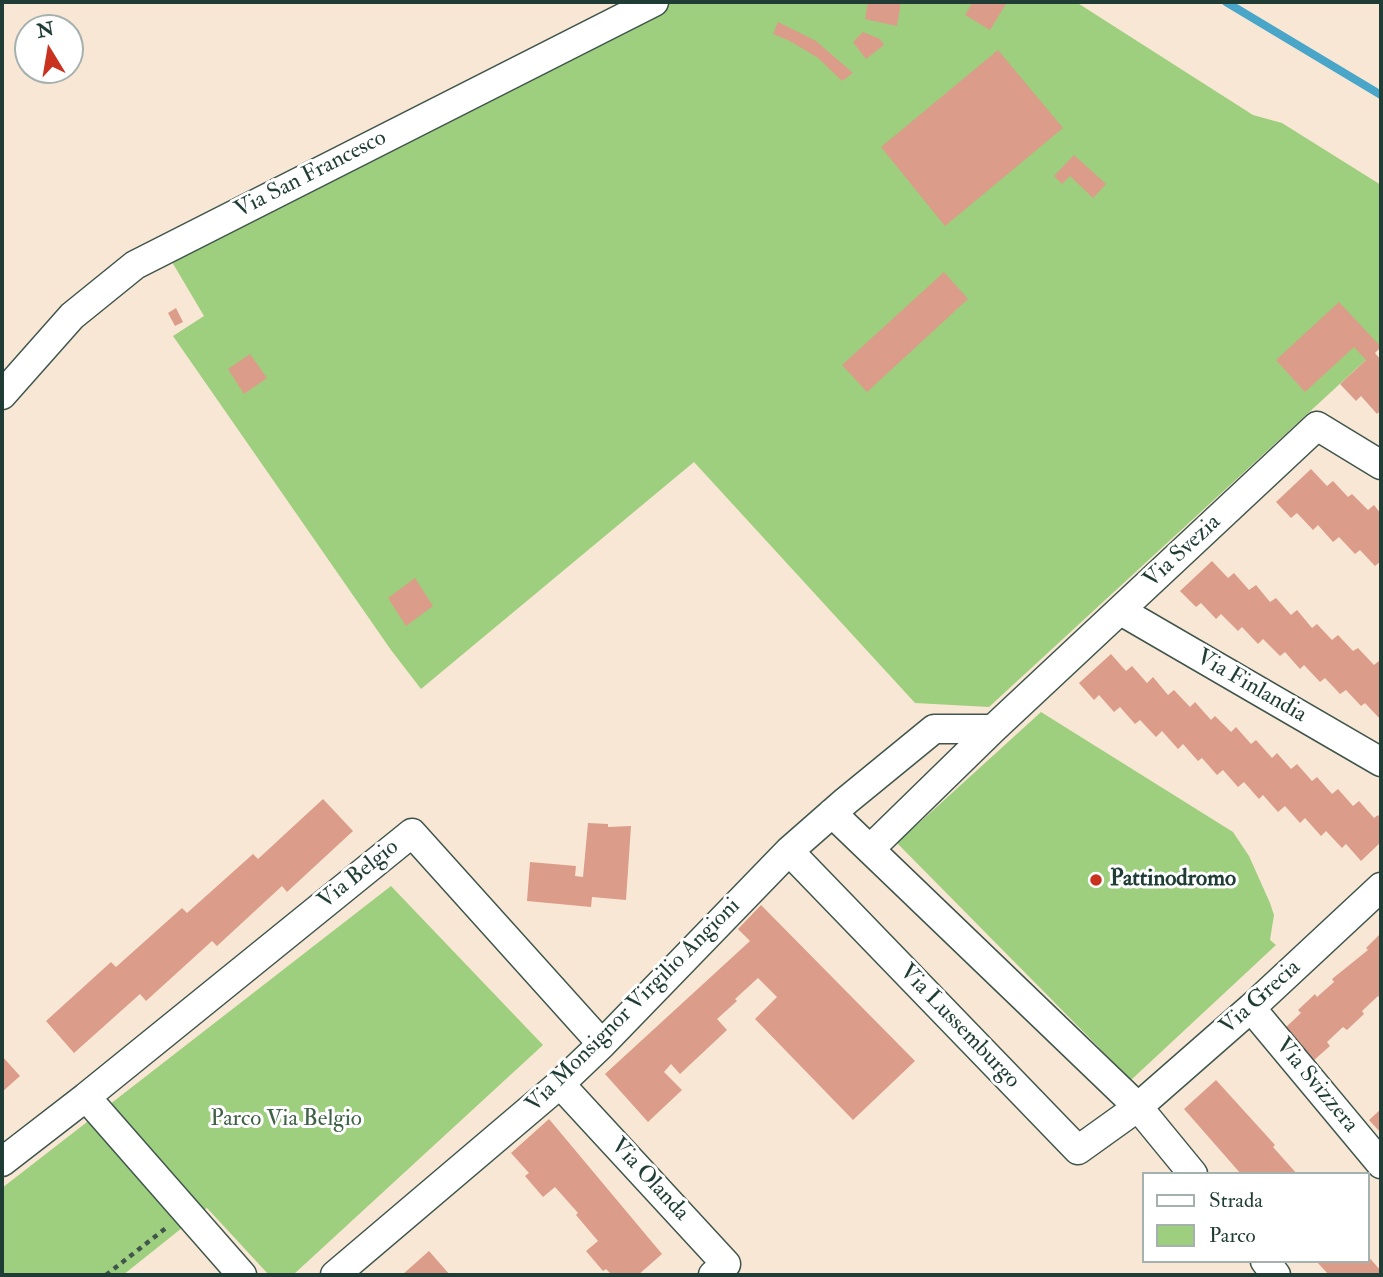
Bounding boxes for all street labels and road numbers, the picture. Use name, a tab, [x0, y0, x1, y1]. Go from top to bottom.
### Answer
street label: Via San Francesco	[231, 125, 391, 225]
street label: Via Svezia	[1139, 509, 1227, 595]
street label: Via Finlandia	[1191, 644, 1311, 730]
street label: Via Belgio	[313, 834, 405, 916]
street label: Via Monsignor Virgilio Angioni	[521, 893, 747, 1119]
street label: Via Grecia	[1215, 955, 1307, 1041]
street label: Via Lussemburgo	[893, 959, 1025, 1095]
street label: Via Svizzera	[1268, 1033, 1364, 1139]
street label: Via Olanda	[604, 1133, 694, 1227]

